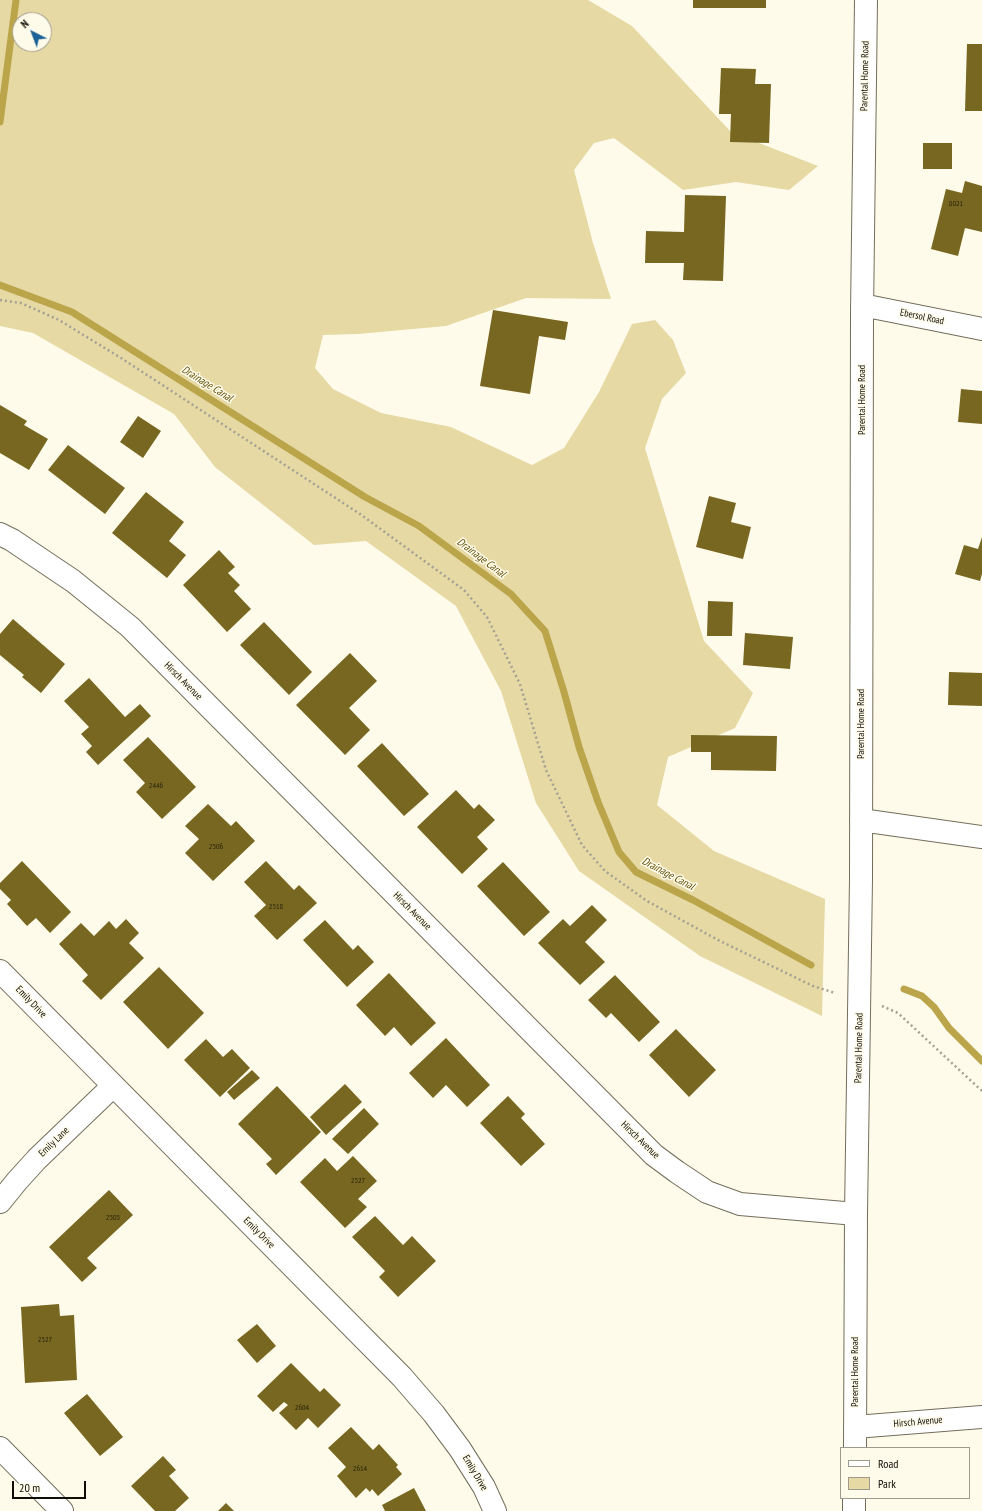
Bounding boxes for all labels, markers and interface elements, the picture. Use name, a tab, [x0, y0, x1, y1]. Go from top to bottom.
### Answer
north arrow	[12, 12, 52, 52]
text: N	[18, 17, 32, 31]
street label: Parental Home Road	[858, 41, 872, 111]
house number: 8021	[949, 199, 963, 209]
street label: Ebersol Road	[899, 306, 945, 328]
water label: Drainage Canal	[179, 363, 235, 405]
street label: Parental Home Road	[856, 365, 868, 435]
water label: Drainage Canal	[454, 535, 508, 581]
street label: Hirsch Avenue	[161, 659, 205, 703]
street label: Parental Home Road	[855, 689, 867, 759]
house number: 2446	[149, 781, 163, 791]
house number: 2506	[209, 842, 223, 852]
water label: Drainage Canal	[640, 855, 696, 893]
street label: Hirsch Avenue	[390, 889, 434, 933]
house number: 2518	[269, 902, 283, 912]
street label: Emily Drive	[13, 984, 49, 1020]
street label: Parental Home Road	[852, 1013, 866, 1083]
street label: Hirsch Avenue	[618, 1119, 662, 1161]
street label: Emily Lane	[36, 1125, 72, 1159]
house number: 2527	[351, 1176, 365, 1186]
house number: 2505	[106, 1213, 120, 1223]
street label: Emily Drive	[241, 1215, 277, 1251]
house number: 2527	[38, 1335, 52, 1345]
street label: Parental Home Road	[849, 1337, 861, 1407]
house number: 2604	[295, 1403, 309, 1413]
street label: Hirsch Avenue	[893, 1414, 943, 1430]
legend	[840, 1447, 970, 1499]
street label: Emily Drive	[460, 1453, 490, 1493]
text: Road	[878, 1456, 898, 1471]
house number: 2614	[353, 1464, 367, 1474]
scale bar	[14, 1473, 88, 1499]
text: Park	[878, 1476, 896, 1491]
text: 20 m	[19, 1480, 40, 1495]

